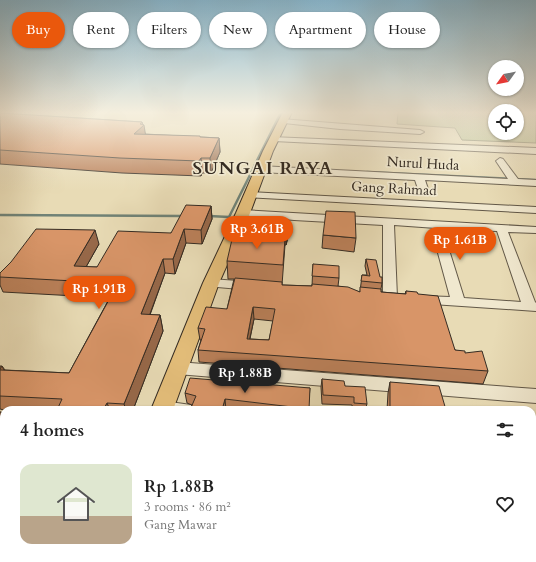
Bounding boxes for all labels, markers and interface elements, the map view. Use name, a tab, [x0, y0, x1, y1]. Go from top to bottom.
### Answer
chip: Buy	[12, 12, 65, 48]
chip: Rent	[73, 12, 129, 48]
chip: Filters	[137, 12, 201, 48]
chip: New	[209, 12, 267, 48]
chip: Apartment	[275, 12, 366, 48]
chip: House	[374, 12, 440, 48]
north arrow	[488, 60, 524, 96]
map controls	[488, 60, 524, 140]
button: locate	[488, 104, 524, 140]
street label: Nurul Huda	[386, 152, 460, 175]
district label: SUNGAI RAYA	[193, 156, 333, 181]
street label: Gang Rahmad	[351, 177, 438, 200]
pin: Rp 3.61B	[216, 216, 298, 250]
text: Rp 3.61B	[230, 220, 284, 238]
pin: Rp 1.61B	[419, 227, 501, 261]
text: Rp 1.61B	[433, 231, 487, 249]
pin: Rp 1.91B	[58, 276, 140, 310]
text: Rp 1.91B	[72, 280, 126, 298]
pin: Rp 1.88B	[204, 360, 286, 394]
text: Rp 1.88B	[218, 364, 272, 382]
text: 4 homes	[20, 419, 84, 442]
icon: filters	[494, 419, 516, 441]
text: Rp 1.88B	[144, 475, 214, 498]
icon: home	[52, 480, 100, 528]
icon: heart	[494, 493, 516, 515]
text: 3 rooms · 86 m²	[144, 498, 231, 516]
text: Gang Mawar	[144, 516, 217, 534]

